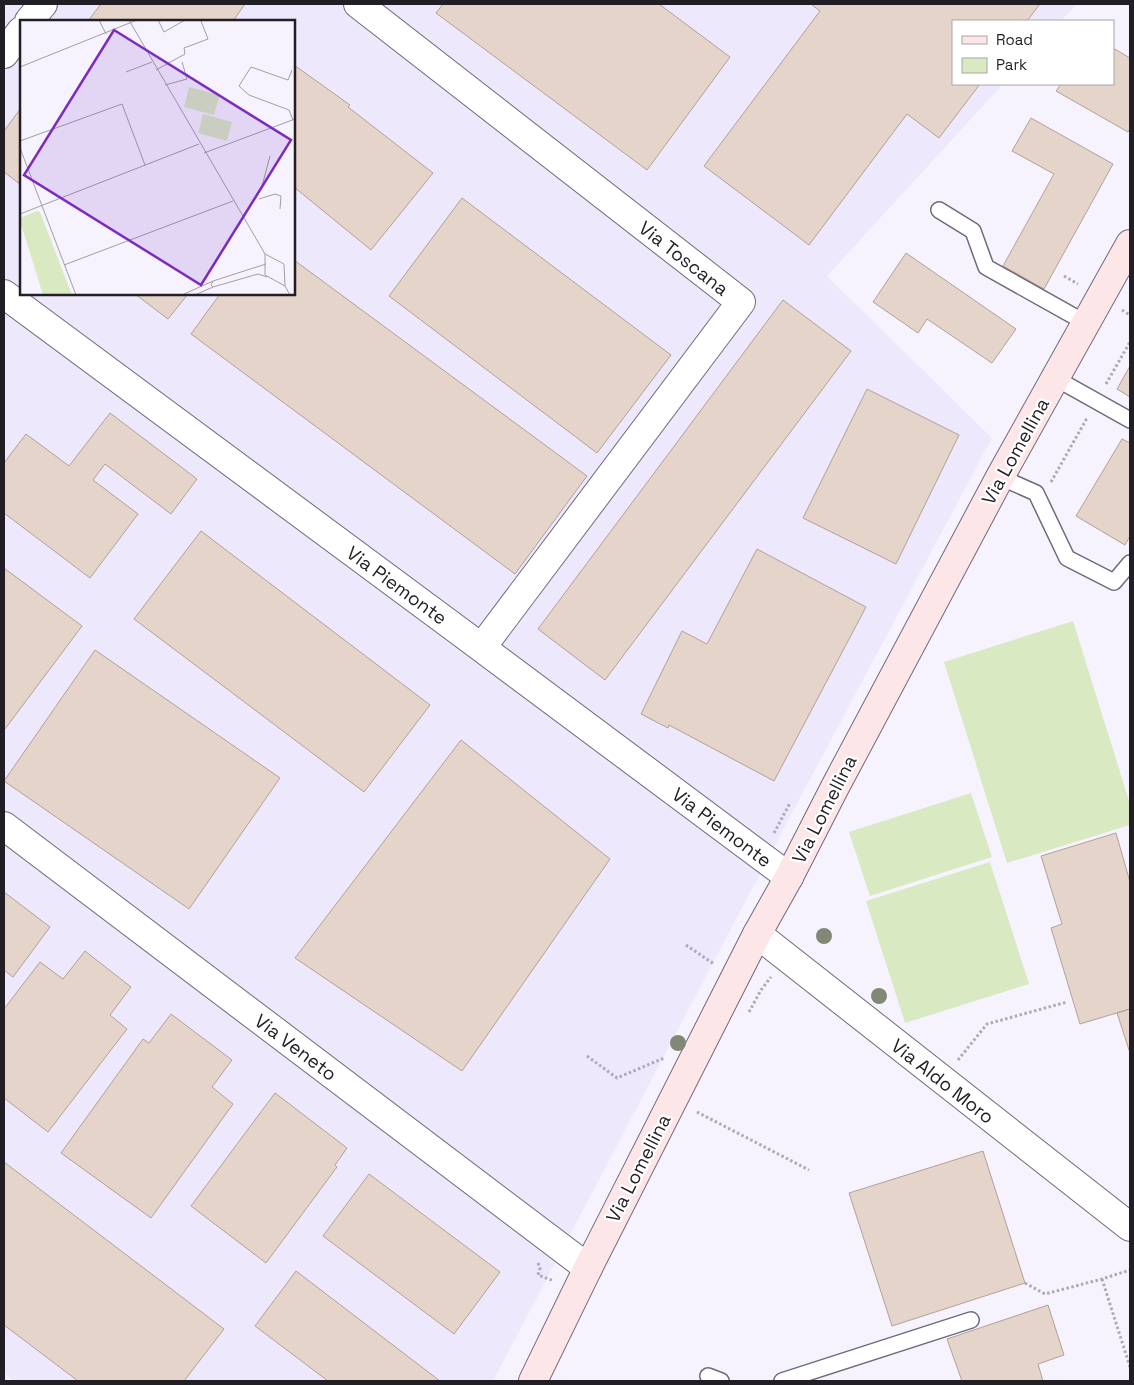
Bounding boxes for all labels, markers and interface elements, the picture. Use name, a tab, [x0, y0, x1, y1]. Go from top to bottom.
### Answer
inset map	[20, 20, 295, 295]
legend	[952, 20, 1114, 85]
text: Road	[996, 30, 1033, 49]
text: Park	[996, 55, 1027, 74]
street label: Via Toscana	[634, 215, 734, 301]
street label: Via Lomellina	[976, 393, 1055, 509]
street label: Via Piemonte	[341, 540, 452, 630]
street label: Via Lomellina	[786, 751, 862, 868]
street label: Via Piemonte	[667, 782, 777, 873]
street label: Via Veneto	[249, 1008, 342, 1087]
street label: Via Aldo Moro	[886, 1033, 999, 1129]
street label: Via Lomellina	[600, 1110, 676, 1227]

